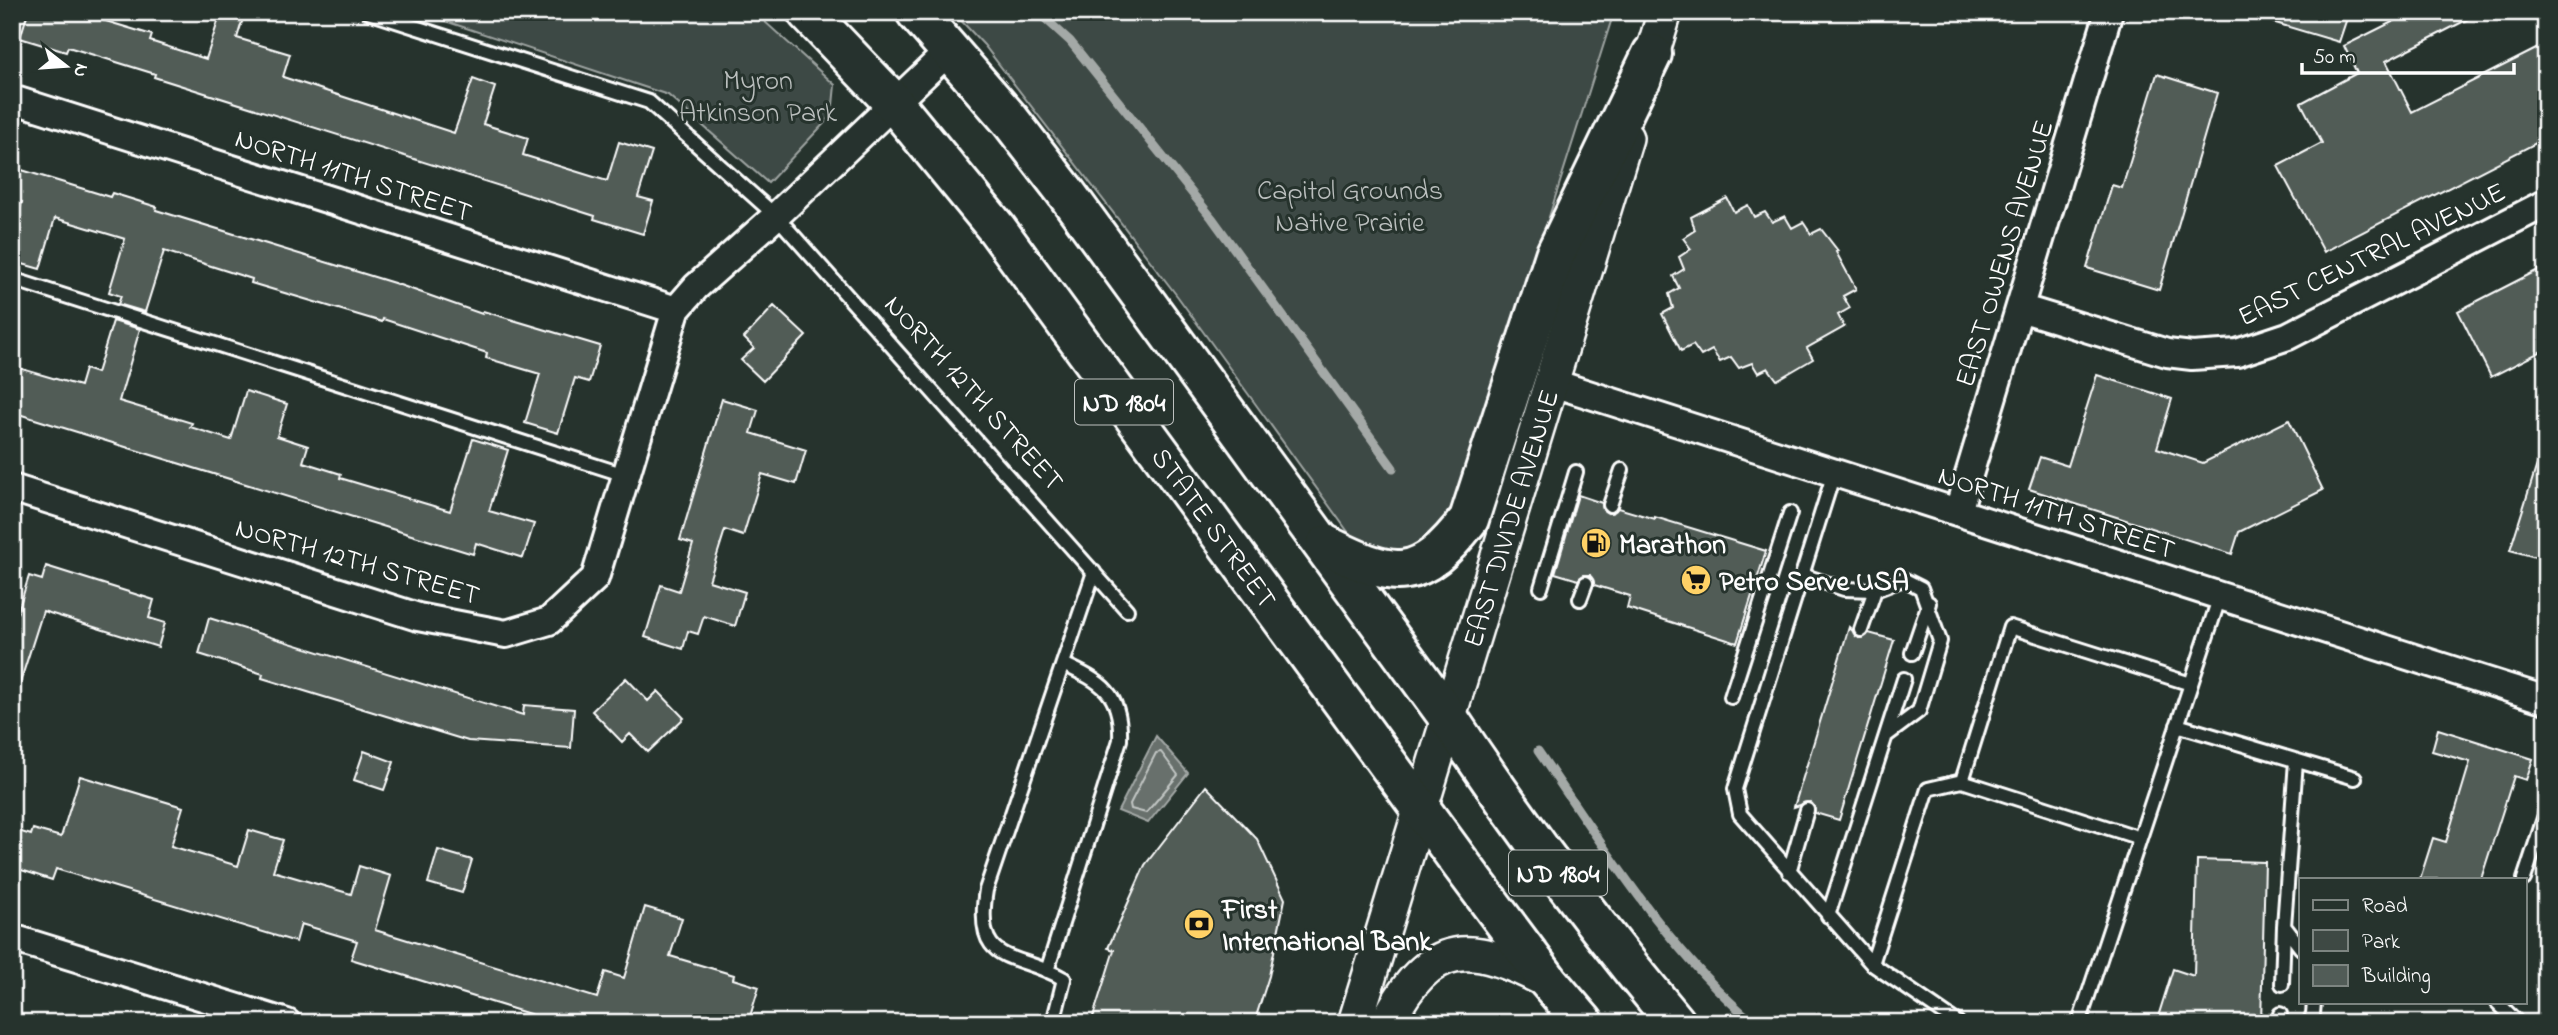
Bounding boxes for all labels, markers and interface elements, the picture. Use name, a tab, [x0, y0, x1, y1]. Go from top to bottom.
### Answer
north arrow	[32, 32, 102, 102]
scale bar	[2302, 32, 2514, 76]
text: 50 m	[2313, 43, 2356, 73]
text: N	[65, 60, 95, 80]
park label: Myron Atkinson Park	[679, 62, 838, 135]
street label: EAST OWENS AVENUE	[1946, 116, 2066, 393]
street label: NORTH 11TH STREET	[229, 120, 477, 235]
park label: Capitol Grounds Native Prairie	[1257, 172, 1443, 245]
street label: EAST CENTRAL AVENUE	[2232, 173, 2513, 339]
street label: NORTH 12TH STREET	[873, 287, 1072, 502]
road number: ND 1804	[1075, 380, 1173, 424]
street label: EAST DIVIDE AVENUE	[1454, 385, 1572, 653]
street label: STATE STREET	[1139, 440, 1285, 618]
street label: NORTH 11TH STREET	[1932, 457, 2180, 572]
street label: NORTH 12TH STREET	[230, 509, 484, 618]
fuel station icon: Marathon	[1579, 526, 1613, 560]
place label: Marathon	[1619, 526, 1726, 567]
supermarket icon: Petro Serve USA	[1679, 563, 1713, 597]
place label: Petro Serve USA	[1719, 563, 1909, 604]
road number: ND 1804	[1509, 850, 1607, 895]
legend	[2299, 878, 2526, 1004]
place label: First International Bank	[1220, 891, 1432, 964]
text: Road	[2362, 892, 2408, 922]
bank icon: First International Bank	[1182, 907, 1216, 941]
text: Park	[2362, 928, 2401, 958]
text: Building	[2361, 962, 2431, 994]

